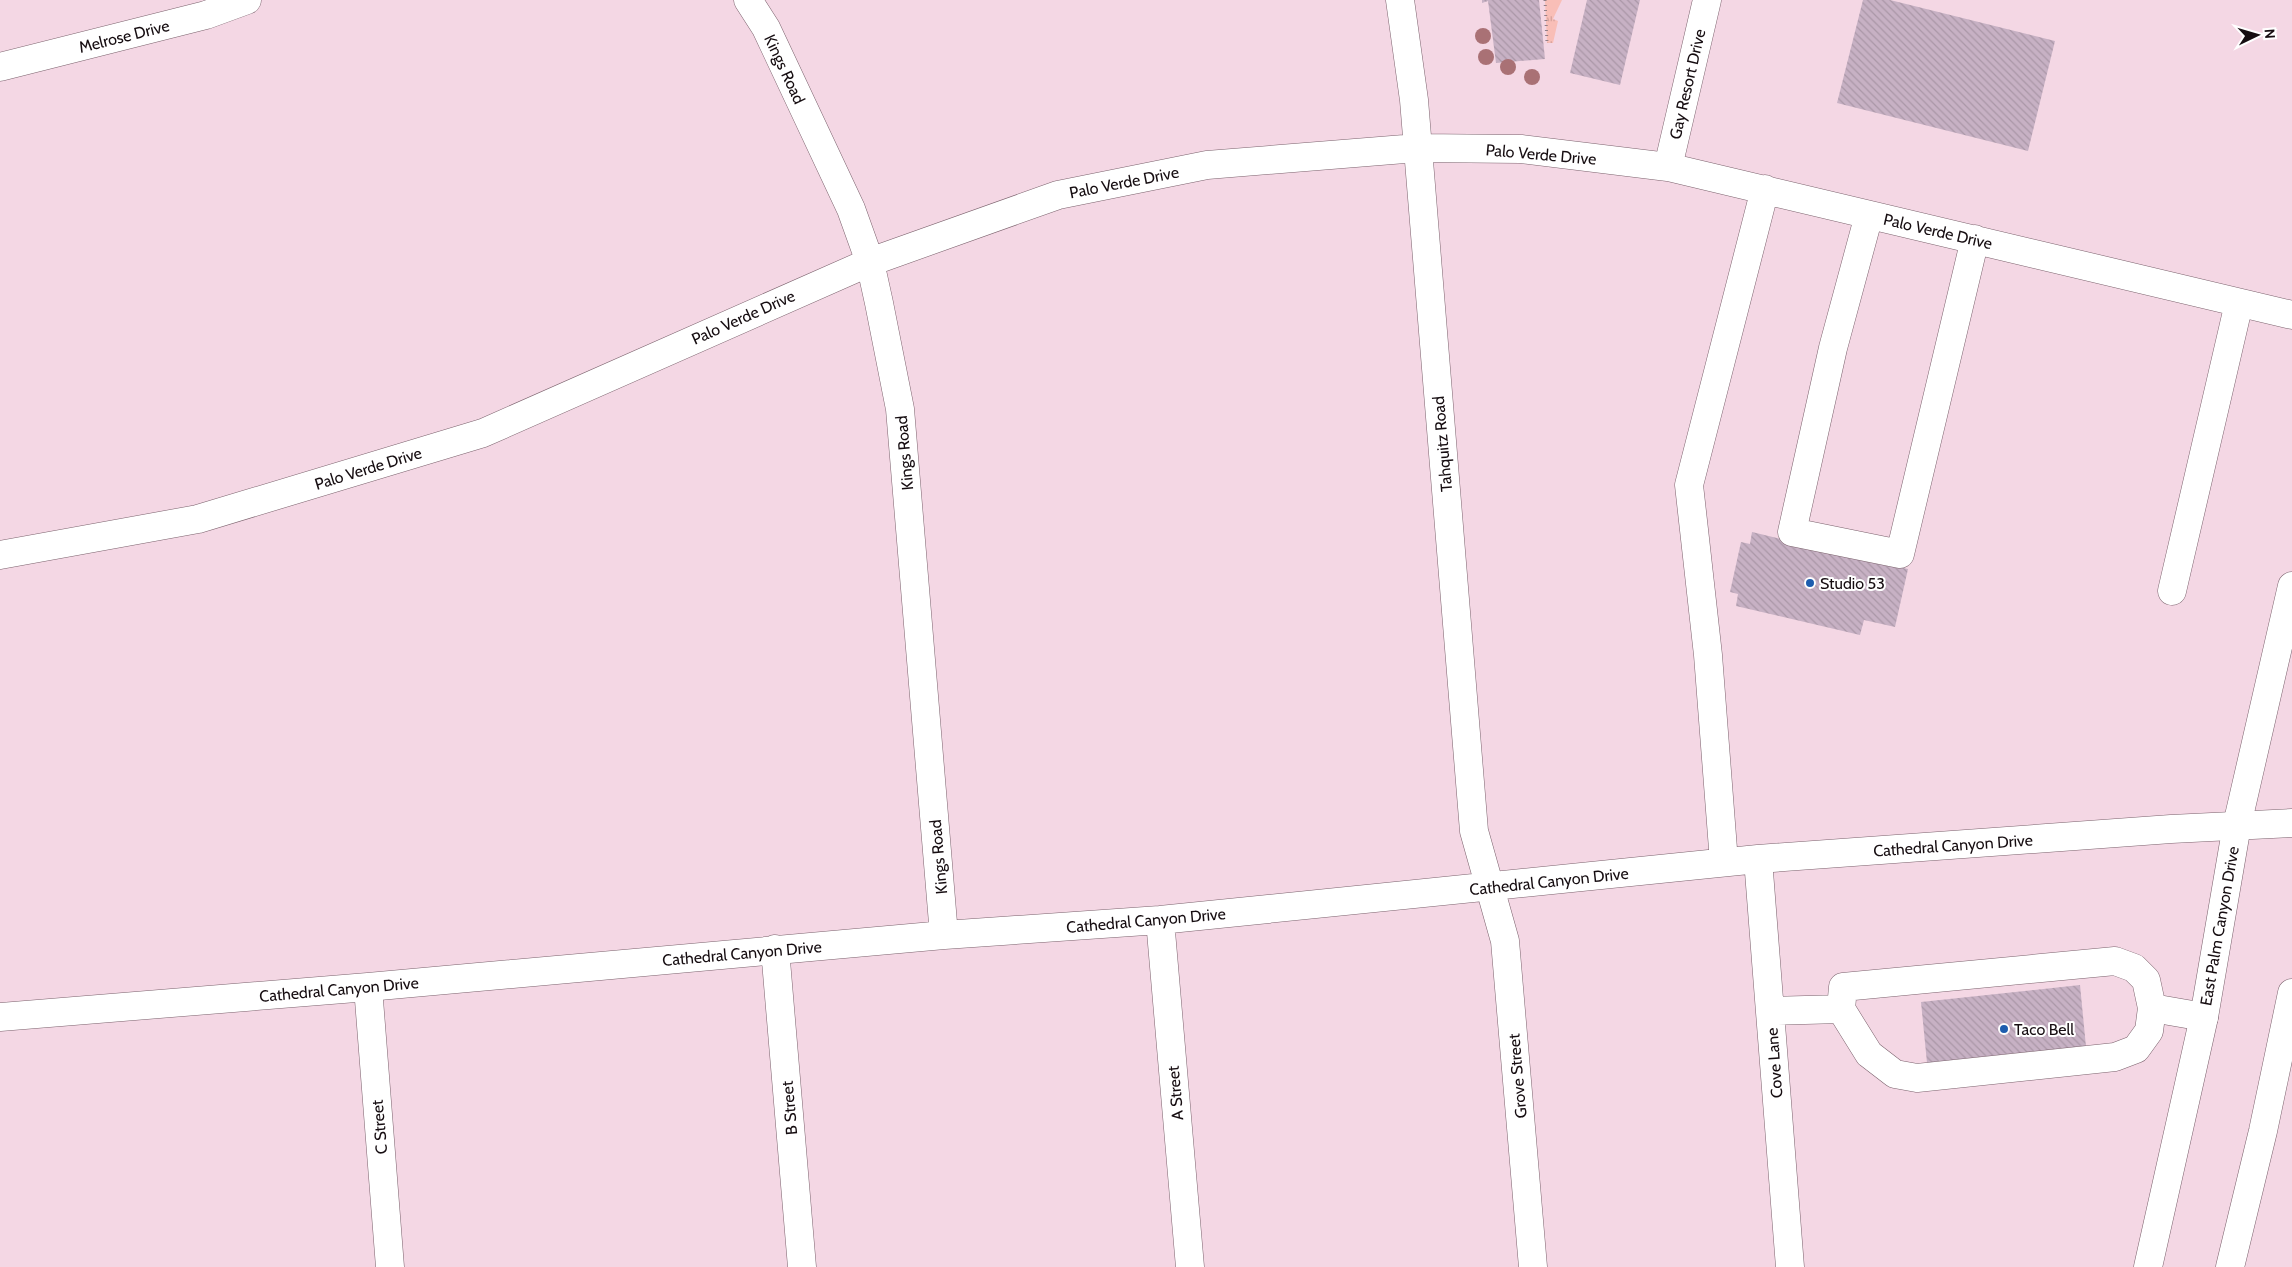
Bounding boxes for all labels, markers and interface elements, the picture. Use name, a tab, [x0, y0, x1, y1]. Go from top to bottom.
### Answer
north arrow	[2232, 10, 2282, 60]
street label: Melrose Drive	[77, 16, 171, 57]
street label: Gay Resort Drive	[1666, 27, 1709, 141]
text: N	[2261, 28, 2279, 40]
street label: Kings Road	[760, 31, 809, 107]
street label: Palo Verde Drive	[1485, 140, 1597, 169]
street label: Palo Verde Drive	[1068, 163, 1180, 202]
street label: Palo Verde Drive	[1882, 210, 1994, 253]
street label: Palo Verde Drive	[689, 286, 798, 349]
street label: Tahquitz Road	[1429, 395, 1456, 493]
street label: Kings Road	[892, 415, 917, 491]
street label: Palo Verde Drive	[312, 443, 424, 494]
place label: Studio 53	[1820, 574, 1885, 593]
marker: Studio 53	[1804, 577, 1816, 589]
street label: Kings Road	[926, 819, 951, 895]
street label: Cathedral Canyon Drive	[1873, 830, 2033, 861]
street label: East Palm Canyon Drive	[2196, 845, 2243, 1007]
street label: Cathedral Canyon Drive	[1469, 864, 1630, 899]
street label: Cathedral Canyon Drive	[1066, 904, 1227, 937]
street label: Cathedral Canyon Drive	[662, 937, 823, 970]
street label: Cathedral Canyon Drive	[259, 973, 420, 1006]
place label: Taco Bell	[2014, 1020, 2074, 1039]
marker: Taco Bell	[1998, 1023, 2010, 1035]
street label: Cove Lane	[1763, 1027, 1786, 1099]
street label: Grove Street	[1504, 1032, 1531, 1119]
street label: A Street	[1164, 1064, 1187, 1121]
street label: B Street	[778, 1079, 801, 1136]
street label: C Street	[368, 1098, 391, 1155]

